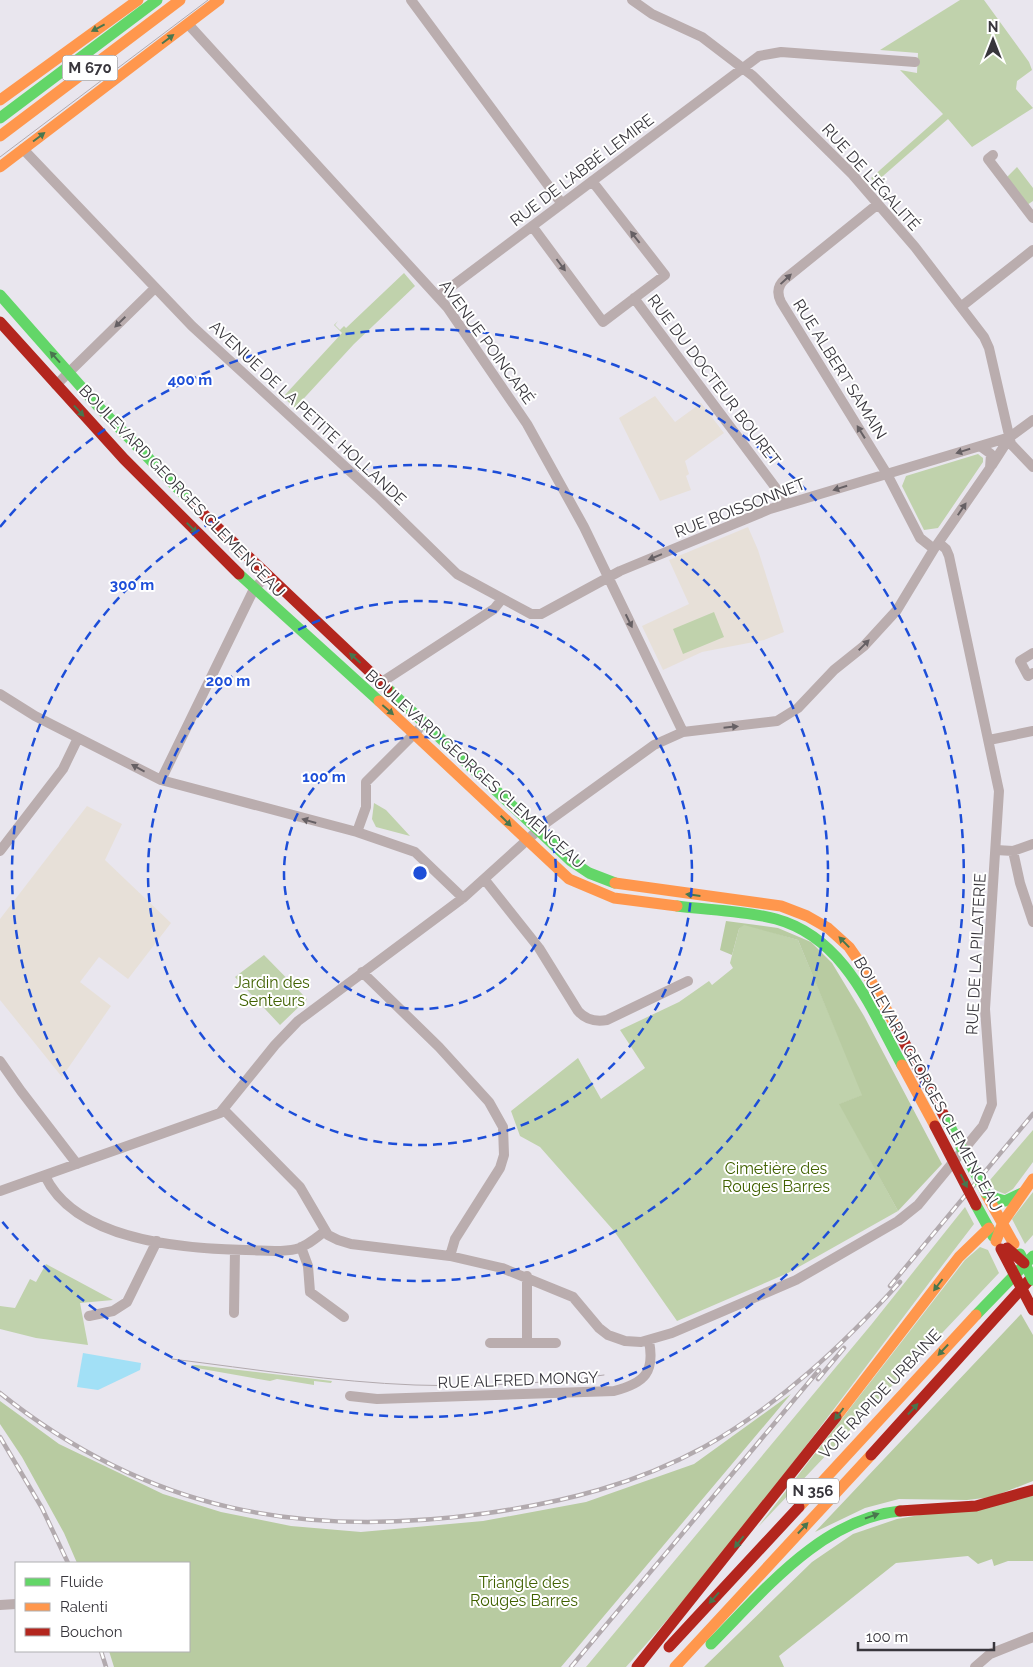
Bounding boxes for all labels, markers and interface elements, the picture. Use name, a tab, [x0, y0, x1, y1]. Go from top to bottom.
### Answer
north arrow	[968, 15, 1018, 65]
text: N	[988, 19, 998, 35]
one-way arrow	[91, 24, 105, 32]
one-way arrow	[161, 34, 175, 44]
road number: M 670	[62, 56, 118, 80]
street label: RUE DE L'ABBÉ LEMIRE	[506, 109, 658, 230]
street label: RUE DE L'ÉGALITÉ	[818, 119, 925, 234]
one-way arrow	[32, 132, 45, 143]
one-way arrow	[630, 230, 640, 243]
one-way arrow	[556, 258, 567, 271]
one-way arrow	[780, 273, 792, 285]
street label: AVENUE POINCARÉ	[436, 276, 539, 408]
street label: RUE DU DOCTEUR BOURET	[643, 291, 785, 469]
street label: RUE ALBERT SAMAIN	[789, 295, 891, 443]
one-way arrow	[115, 316, 127, 328]
street label: AVENUE DE LA PETITE HOLLANDE	[206, 317, 410, 509]
one-way arrow	[49, 352, 61, 364]
text: 400 m	[168, 371, 212, 389]
street label: BOULEVARD GEORGES CLEMENCEAU	[75, 381, 289, 601]
one-way arrow	[73, 404, 85, 416]
one-way arrow	[856, 426, 866, 439]
one-way arrow	[956, 448, 971, 456]
street label: RUE BOISSONNET	[672, 474, 808, 542]
one-way arrow	[832, 484, 847, 492]
one-way arrow	[957, 502, 967, 516]
one-way arrow	[186, 522, 198, 534]
one-way arrow	[648, 553, 662, 561]
text: 300 m	[110, 576, 154, 594]
one-way arrow	[625, 614, 633, 628]
one-way arrow	[858, 639, 870, 651]
one-way arrow	[350, 652, 362, 664]
street label: BOULEVARD GEORGES CLEMENCEAU	[362, 666, 588, 872]
text: 200 m	[206, 672, 250, 690]
one-way arrow	[381, 704, 393, 716]
one-way arrow	[724, 723, 740, 731]
one-way arrow	[131, 764, 145, 772]
text: 100 m	[302, 768, 346, 786]
one-way arrow	[500, 815, 512, 827]
one-way arrow	[302, 816, 317, 824]
centre of rings	[411, 864, 429, 882]
street label: RUE DE LA PILATERIE	[962, 872, 990, 1035]
one-way arrow	[684, 891, 700, 899]
one-way arrow	[838, 937, 850, 949]
street label: BOULEVARD GEORGES CLEMENCEAU	[850, 953, 1006, 1215]
park label: Jardin des Senteurs	[234, 973, 310, 1010]
park label: Cimetière des Rouges Barres	[722, 1159, 830, 1196]
one-way arrow	[960, 1174, 968, 1188]
one-way arrow	[932, 1278, 943, 1291]
street label: VOIE RAPIDE URBAINE	[815, 1325, 945, 1463]
one-way arrow	[937, 1344, 949, 1356]
street label: RUE ALFRED MONGY	[437, 1368, 599, 1392]
one-way arrow	[907, 1403, 919, 1415]
one-way arrow	[834, 1407, 844, 1421]
road number: N 356	[787, 1478, 839, 1504]
one-way arrow	[865, 1512, 880, 1520]
one-way arrow	[797, 1523, 809, 1535]
one-way arrow	[734, 1535, 744, 1549]
legend	[15, 1562, 190, 1652]
text: Fluide	[60, 1573, 103, 1591]
park label: Triangle des Rouges Barres	[470, 1573, 578, 1610]
one-way arrow	[708, 1592, 719, 1605]
text: Ralenti	[60, 1598, 108, 1616]
scale bar	[858, 1620, 994, 1652]
text: Bouchon	[60, 1623, 122, 1641]
text: 100 m	[866, 1628, 908, 1646]

